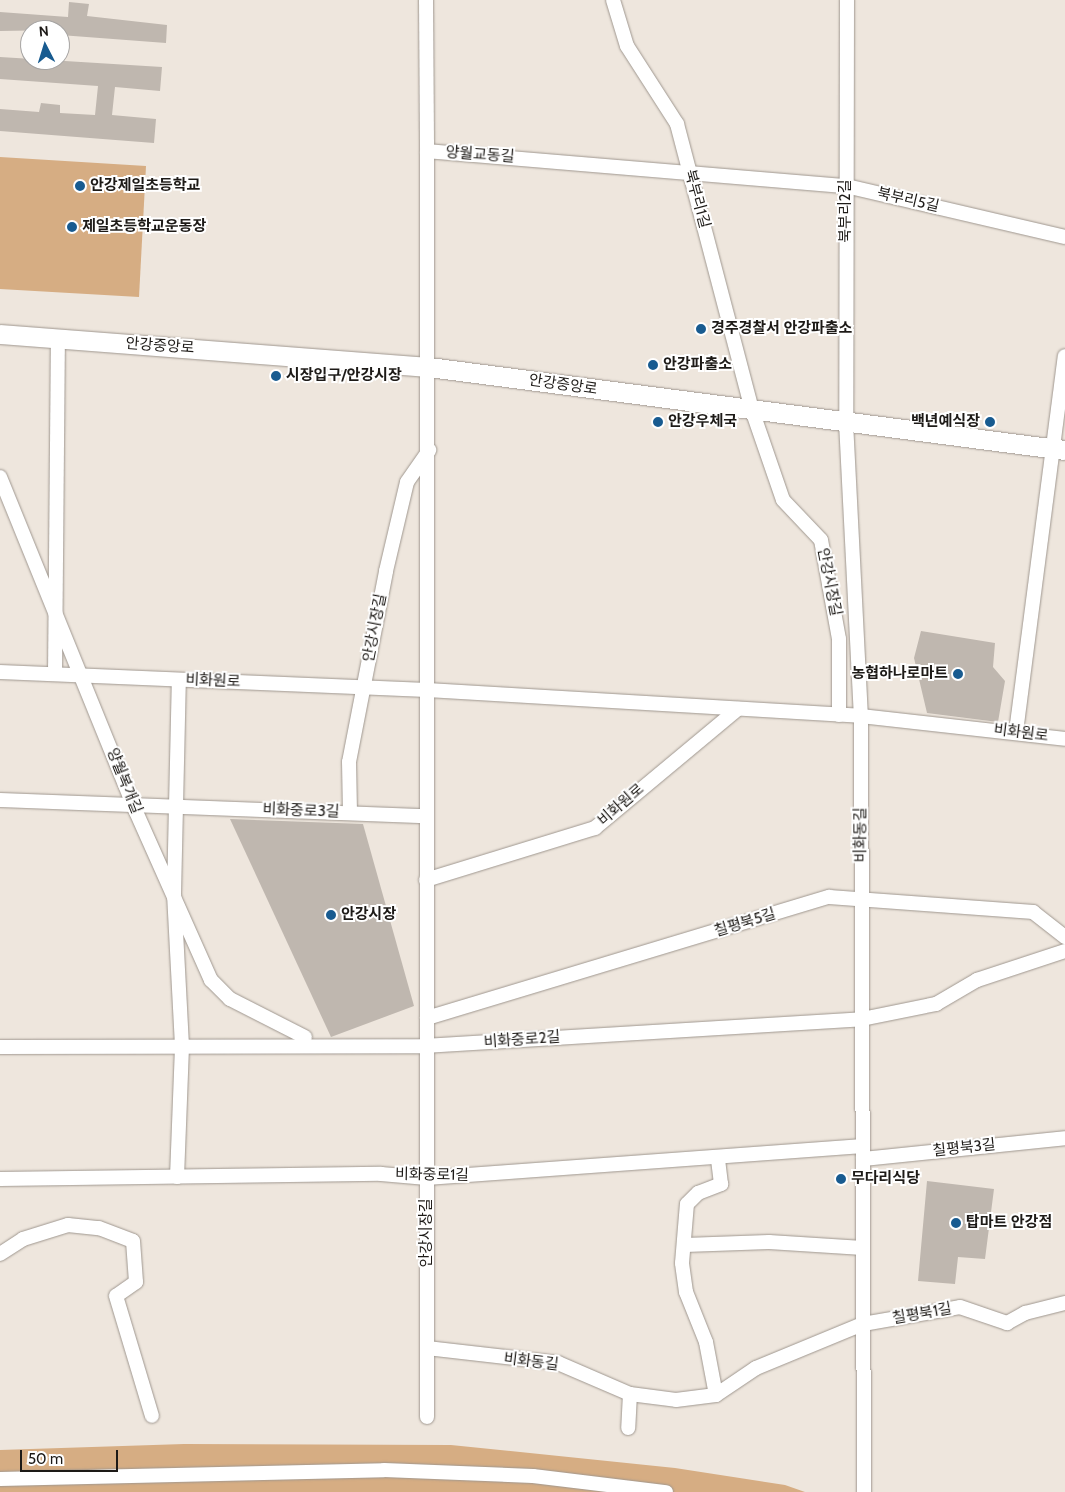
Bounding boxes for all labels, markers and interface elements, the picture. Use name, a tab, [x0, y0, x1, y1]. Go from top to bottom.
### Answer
north arrow	[20, 20, 70, 70]
text: N	[38, 22, 49, 40]
street label: 양월교동길	[445, 144, 515, 166]
street label: 북부리1길	[681, 168, 713, 230]
place label: 안강제일초등학교	[90, 177, 200, 195]
street label: 북부리2길	[837, 179, 855, 243]
marker: 안강제일초등학교	[74, 180, 86, 192]
street label: 북부리5길	[875, 184, 941, 216]
place label: 제일초등학교운동장	[82, 218, 206, 236]
marker: 제일초등학교운동장	[66, 221, 78, 233]
place label: 경주경찰서 안강파출소	[711, 320, 852, 338]
marker: 경주경찰서 안강파출소	[695, 323, 707, 335]
street label: 안강중앙로	[125, 335, 195, 357]
place label: 안강파출소	[663, 356, 732, 374]
marker: 안강파출소	[647, 359, 659, 371]
place label: 시장입구/안강시장	[286, 367, 402, 385]
marker: 시장입구/안강시장	[270, 370, 282, 382]
street label: 안강중앙로	[528, 371, 598, 399]
place label: 안강우체국	[668, 413, 737, 431]
place label: 백년예식장	[911, 413, 980, 431]
marker: 안강우체국	[652, 416, 664, 428]
marker: 백년예식장	[984, 416, 996, 428]
street label: 안강시장길	[814, 546, 844, 618]
street label: 안강시장길	[360, 592, 390, 664]
place label: 농협하나로마트	[851, 665, 948, 683]
marker: 농협하나로마트	[952, 668, 964, 680]
street label: 비화원로	[185, 671, 241, 691]
street label: 비화원로	[993, 721, 1049, 745]
street label: 양월복개길	[103, 746, 145, 816]
street label: 비화원로	[594, 780, 648, 830]
street label: 비화중로3길	[262, 801, 340, 821]
street label: 비화동길	[852, 807, 870, 863]
street label: 칠평북5길	[712, 905, 778, 941]
place label: 안강시장	[341, 906, 396, 924]
marker: 안강시장	[325, 909, 337, 921]
street label: 비화중로2길	[483, 1028, 561, 1052]
street label: 칠평북3길	[932, 1136, 996, 1160]
street label: 비화중로1길	[395, 1165, 469, 1185]
place label: 무다리식당	[851, 1170, 920, 1188]
marker: 무다리식당	[835, 1173, 847, 1185]
street label: 안강시장길	[418, 1199, 436, 1267]
place label: 탑마트 안강점	[966, 1214, 1052, 1232]
marker: 탑마트 안강점	[950, 1217, 962, 1229]
street label: 칠평북1길	[891, 1300, 953, 1328]
street label: 비화동길	[503, 1350, 559, 1374]
scale bar	[22, 1440, 120, 1472]
text: 50 m	[28, 1450, 63, 1468]

